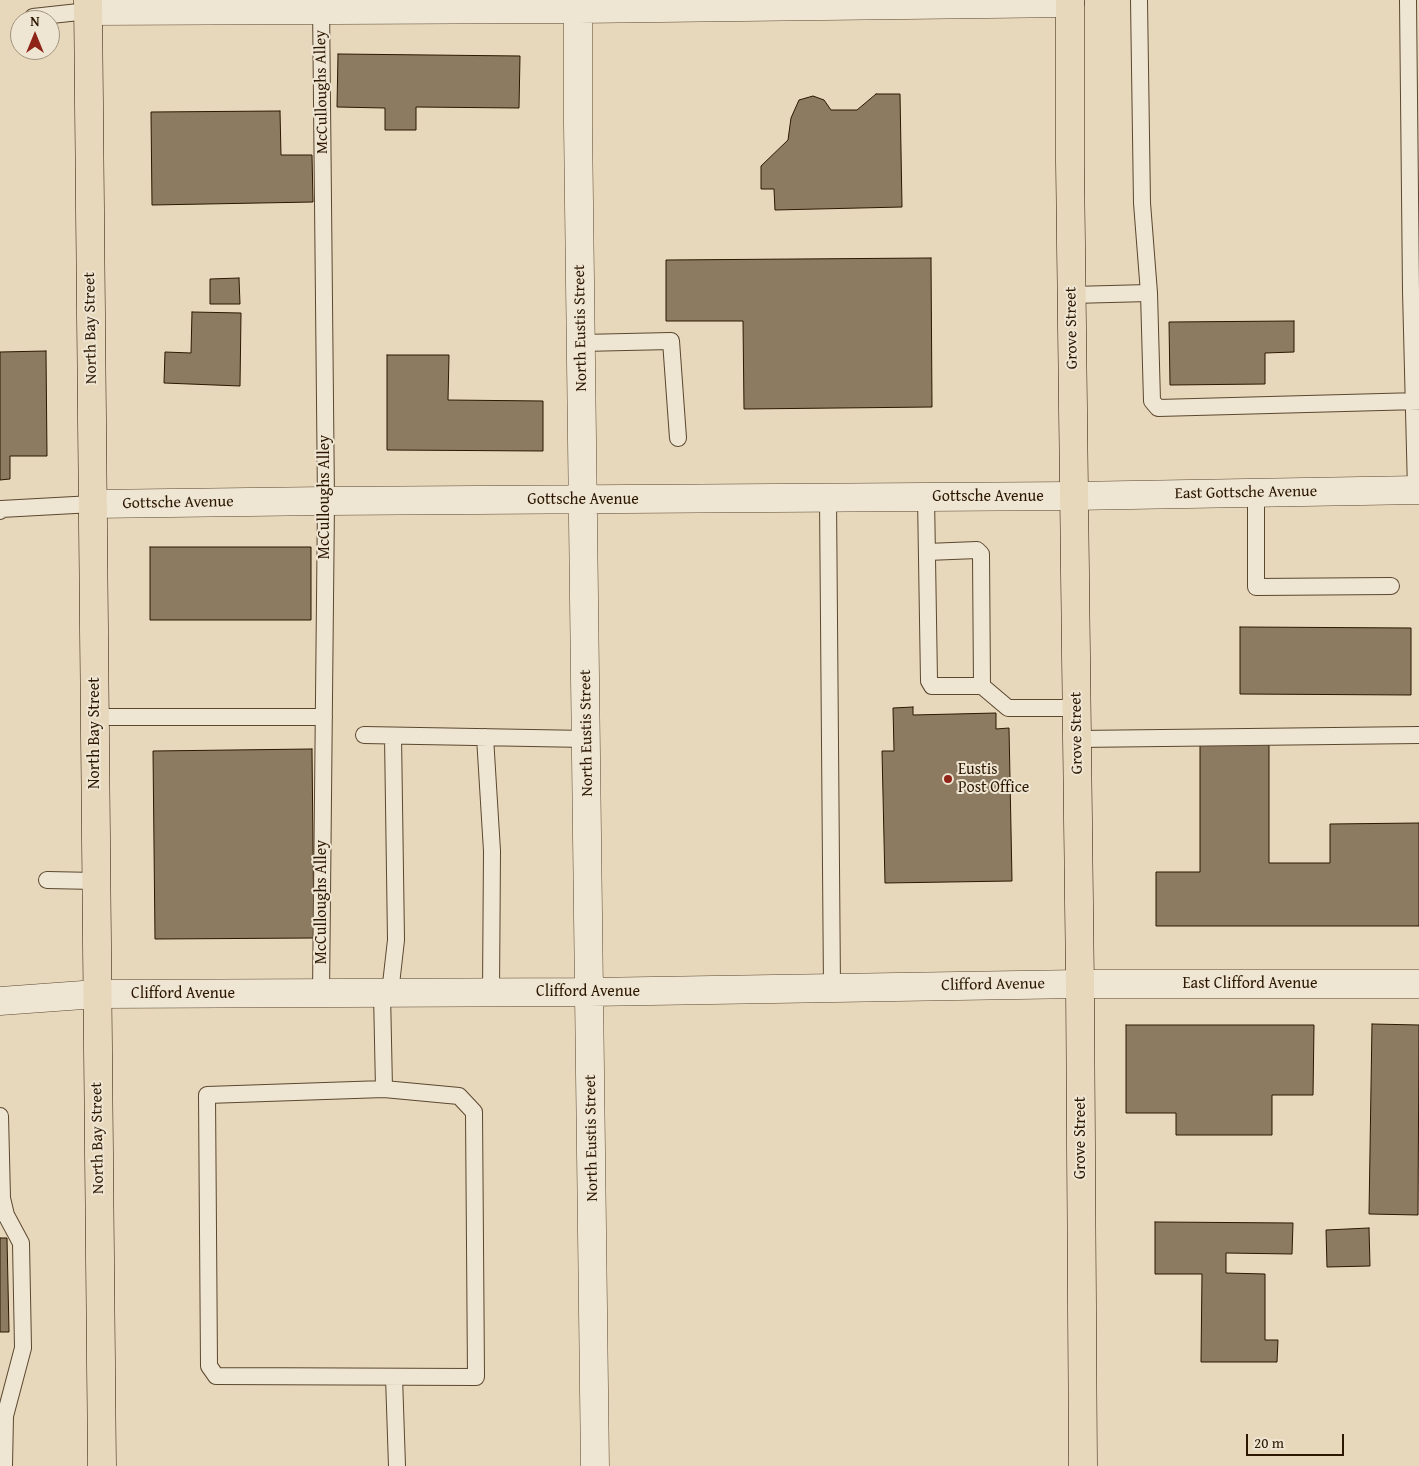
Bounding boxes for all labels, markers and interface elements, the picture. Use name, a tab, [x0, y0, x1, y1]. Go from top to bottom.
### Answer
north arrow	[10, 10, 60, 60]
text: N	[30, 11, 40, 31]
street label: McCulloughs Alley	[311, 30, 333, 154]
street label: North Eustis Street	[570, 264, 592, 392]
street label: North Bay Street	[80, 272, 102, 384]
street label: Grove Street	[1062, 286, 1082, 370]
street label: McCulloughs Alley	[315, 435, 335, 559]
street label: East Gottsche Avenue	[1175, 482, 1317, 504]
street label: Gottsche Avenue	[932, 487, 1044, 507]
street label: Gottsche Avenue	[527, 490, 639, 510]
street label: Gottsche Avenue	[122, 492, 234, 514]
street label: North Eustis Street	[576, 669, 598, 797]
street label: North Bay Street	[85, 677, 105, 789]
street label: Grove Street	[1067, 691, 1087, 775]
place label: Eustis Post Office	[958, 760, 1029, 798]
marker: Eustis Post Office	[942, 773, 954, 785]
street label: McCulloughs Alley	[312, 840, 332, 964]
street label: Clifford Avenue	[941, 974, 1045, 996]
street label: East Clifford Avenue	[1183, 974, 1317, 994]
street label: Clifford Avenue	[536, 982, 640, 1002]
street label: Clifford Avenue	[131, 984, 235, 1004]
street label: North Eustis Street	[581, 1074, 603, 1202]
street label: North Bay Street	[87, 1082, 109, 1194]
street label: Grove Street	[1071, 1097, 1091, 1179]
scale bar	[1249, 1424, 1346, 1456]
text: 20 m	[1254, 1432, 1284, 1453]

